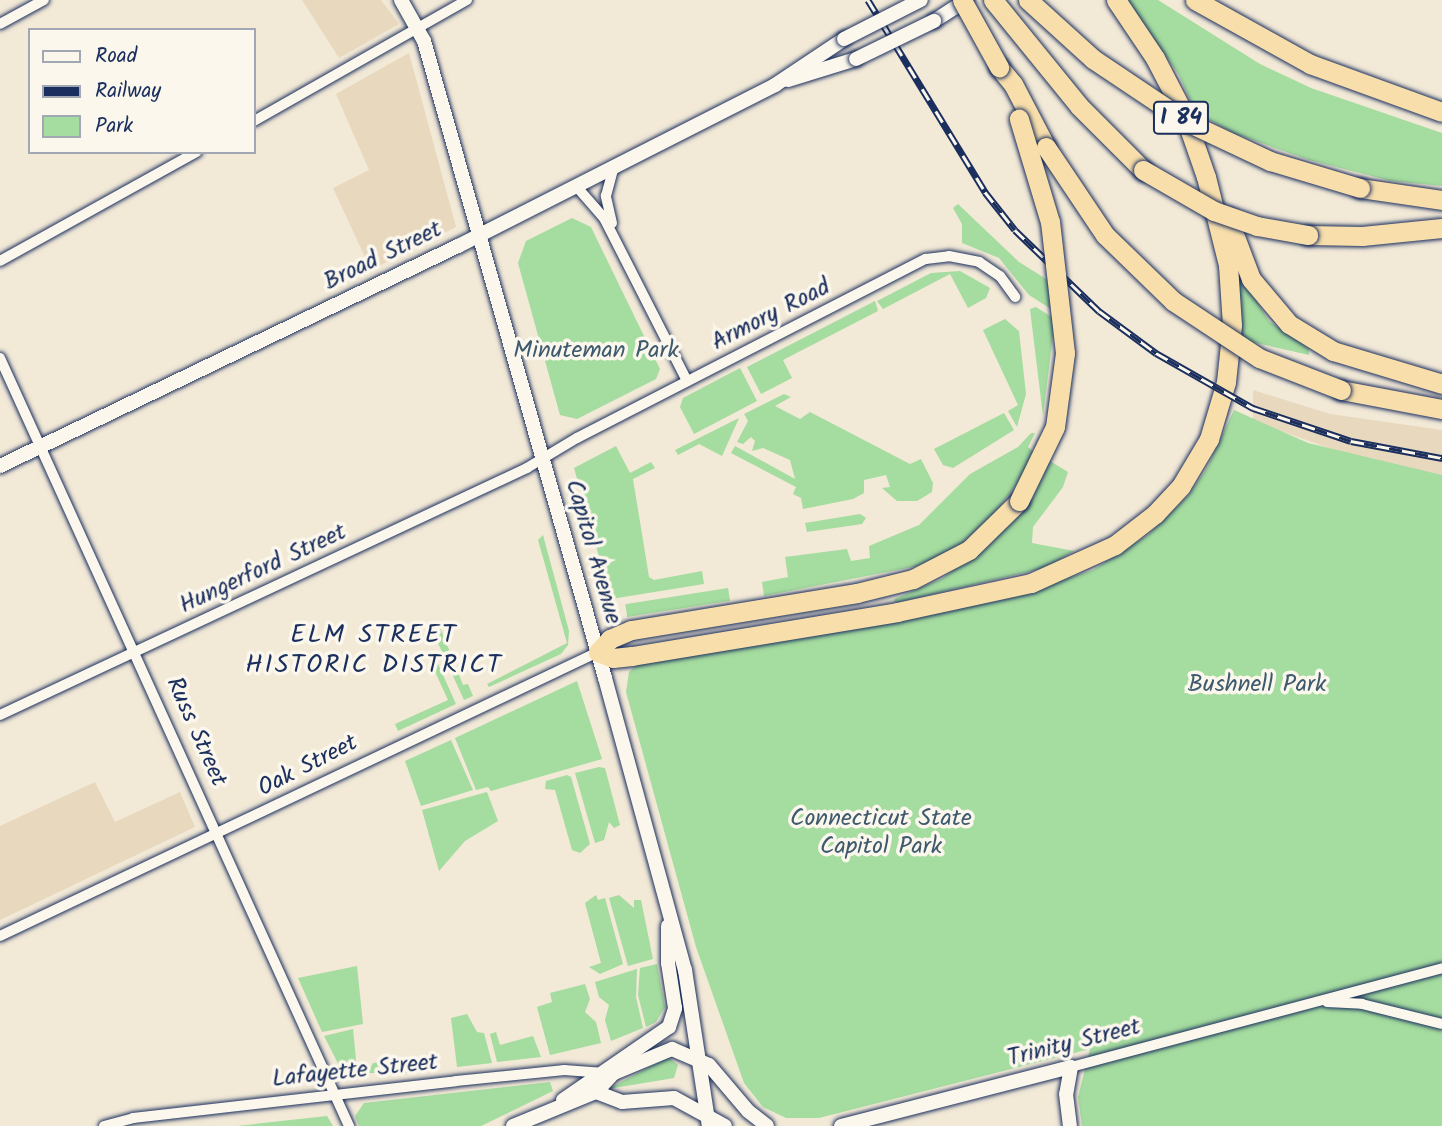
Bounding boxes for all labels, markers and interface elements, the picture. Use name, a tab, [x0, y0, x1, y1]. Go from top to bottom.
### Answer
legend	[28, 28, 256, 154]
text: Road	[95, 40, 137, 73]
text: Railway	[95, 75, 161, 108]
road number: I 84	[1151, 99, 1211, 138]
text: Park	[95, 110, 133, 143]
street label: Broad Street	[319, 215, 447, 297]
street label: Armory Road	[707, 273, 835, 357]
park label: Minuteman Park	[513, 337, 679, 365]
street label: Capitol Avenue	[559, 476, 627, 628]
street label: Hungerford Street	[175, 518, 351, 620]
district label: ELM STREET HISTORIC DISTRICT	[247, 620, 501, 682]
park label: Bushnell Park	[1188, 671, 1326, 699]
street label: Russ Street	[159, 673, 233, 791]
street label: Oak Street	[253, 729, 363, 803]
park label: Connecticut State Capitol Park	[790, 805, 972, 861]
street label: Trinity Street	[1005, 1013, 1143, 1073]
street label: Lafayette Street	[271, 1048, 439, 1094]

